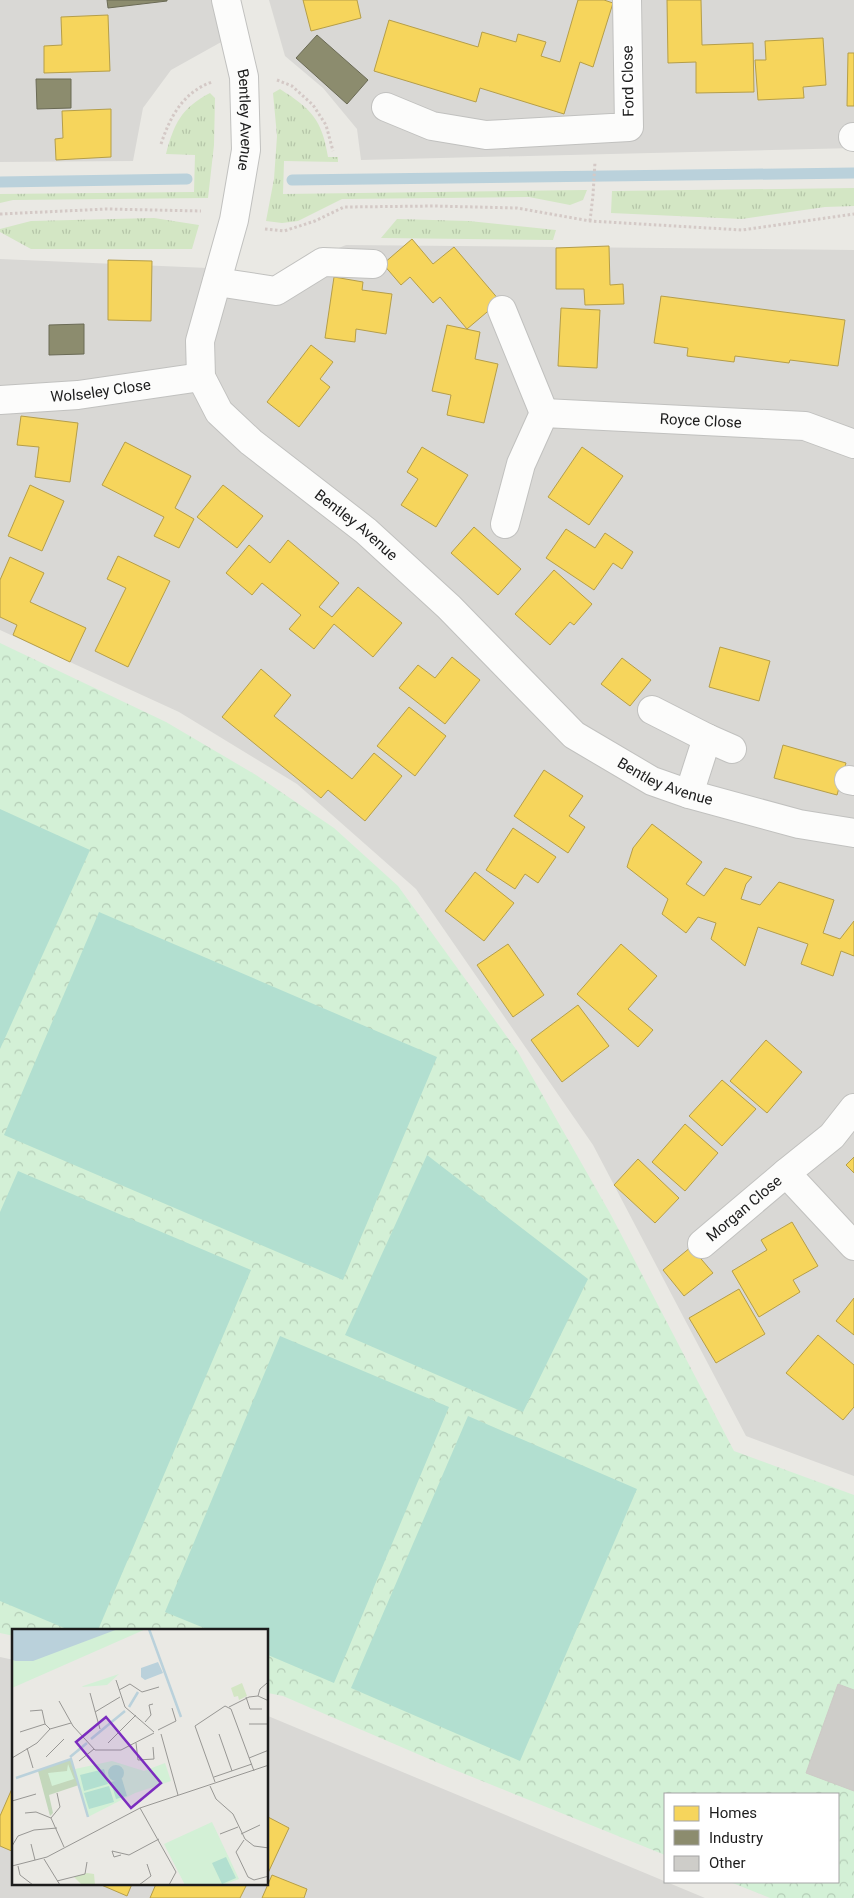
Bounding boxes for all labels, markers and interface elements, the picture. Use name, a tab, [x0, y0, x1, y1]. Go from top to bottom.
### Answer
street label: Ford Close	[618, 45, 638, 117]
street label: Bentley Avenue	[233, 67, 255, 172]
street label: Wolseley Close	[50, 375, 152, 406]
street label: Royce Close	[659, 410, 742, 432]
street label: Bentley Avenue	[311, 486, 401, 564]
street label: Bentley Avenue	[614, 754, 715, 809]
street label: Morgan Close	[703, 1172, 785, 1245]
inset map	[12, 1629, 269, 1886]
legend	[664, 1793, 839, 1883]
text: Homes	[709, 1804, 757, 1822]
text: Industry	[709, 1829, 763, 1847]
text: Other	[709, 1854, 746, 1872]

